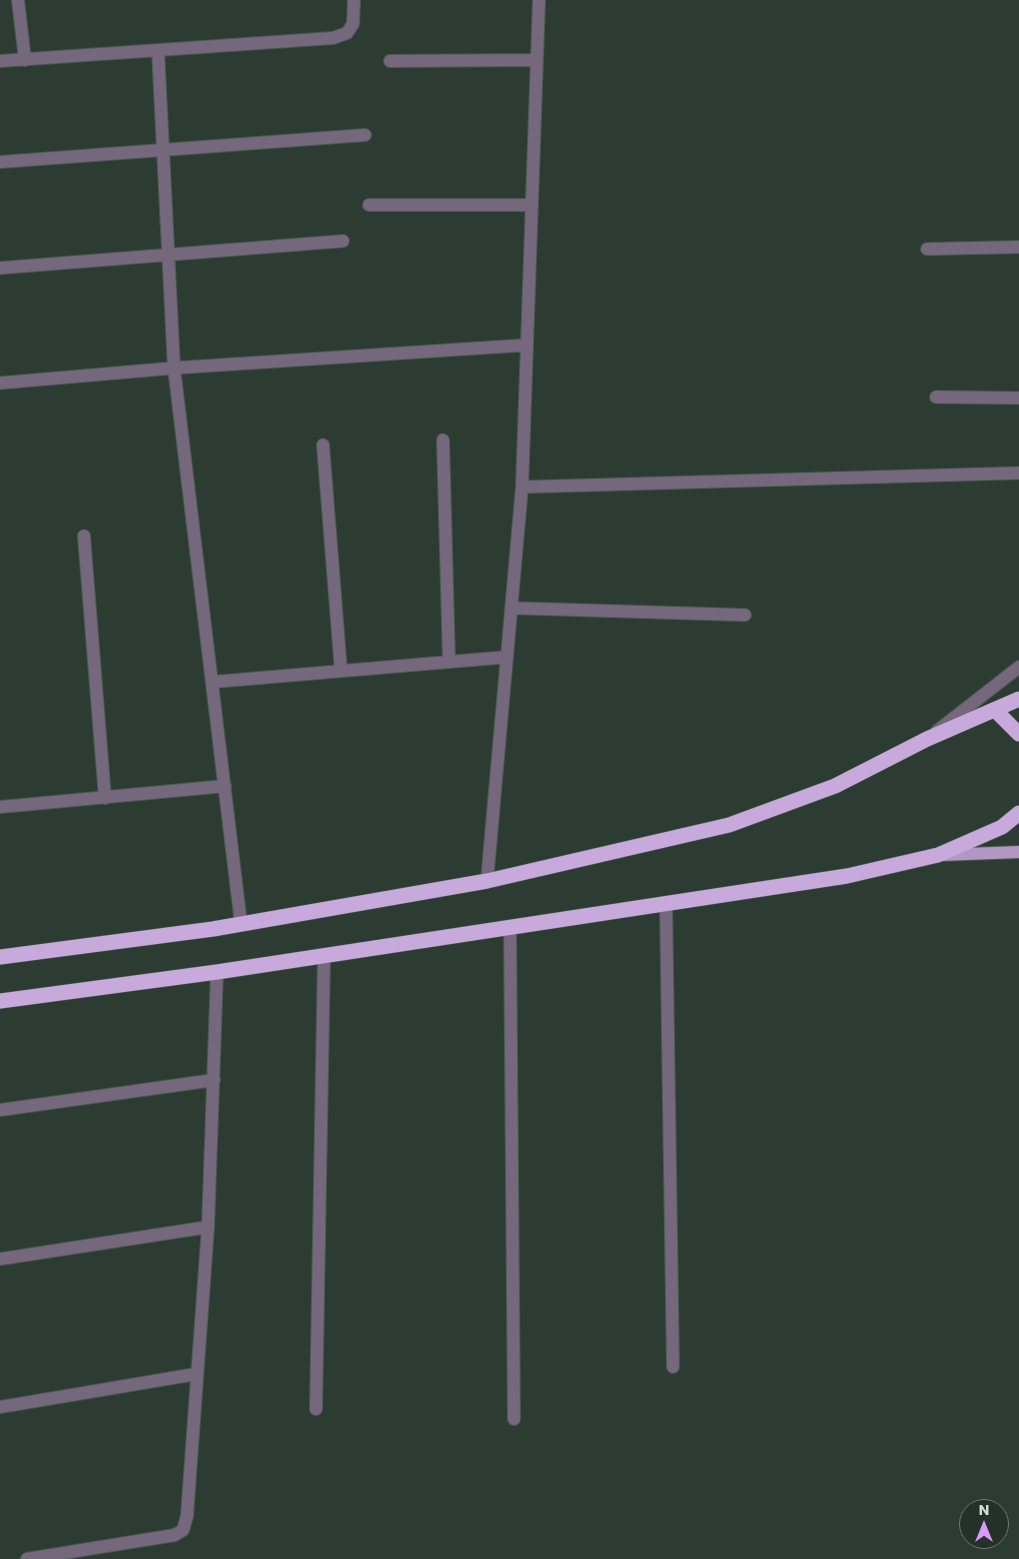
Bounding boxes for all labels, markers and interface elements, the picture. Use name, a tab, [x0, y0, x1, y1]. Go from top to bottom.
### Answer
north arrow	[959, 1499, 1009, 1549]
text: N	[979, 1500, 989, 1520]

